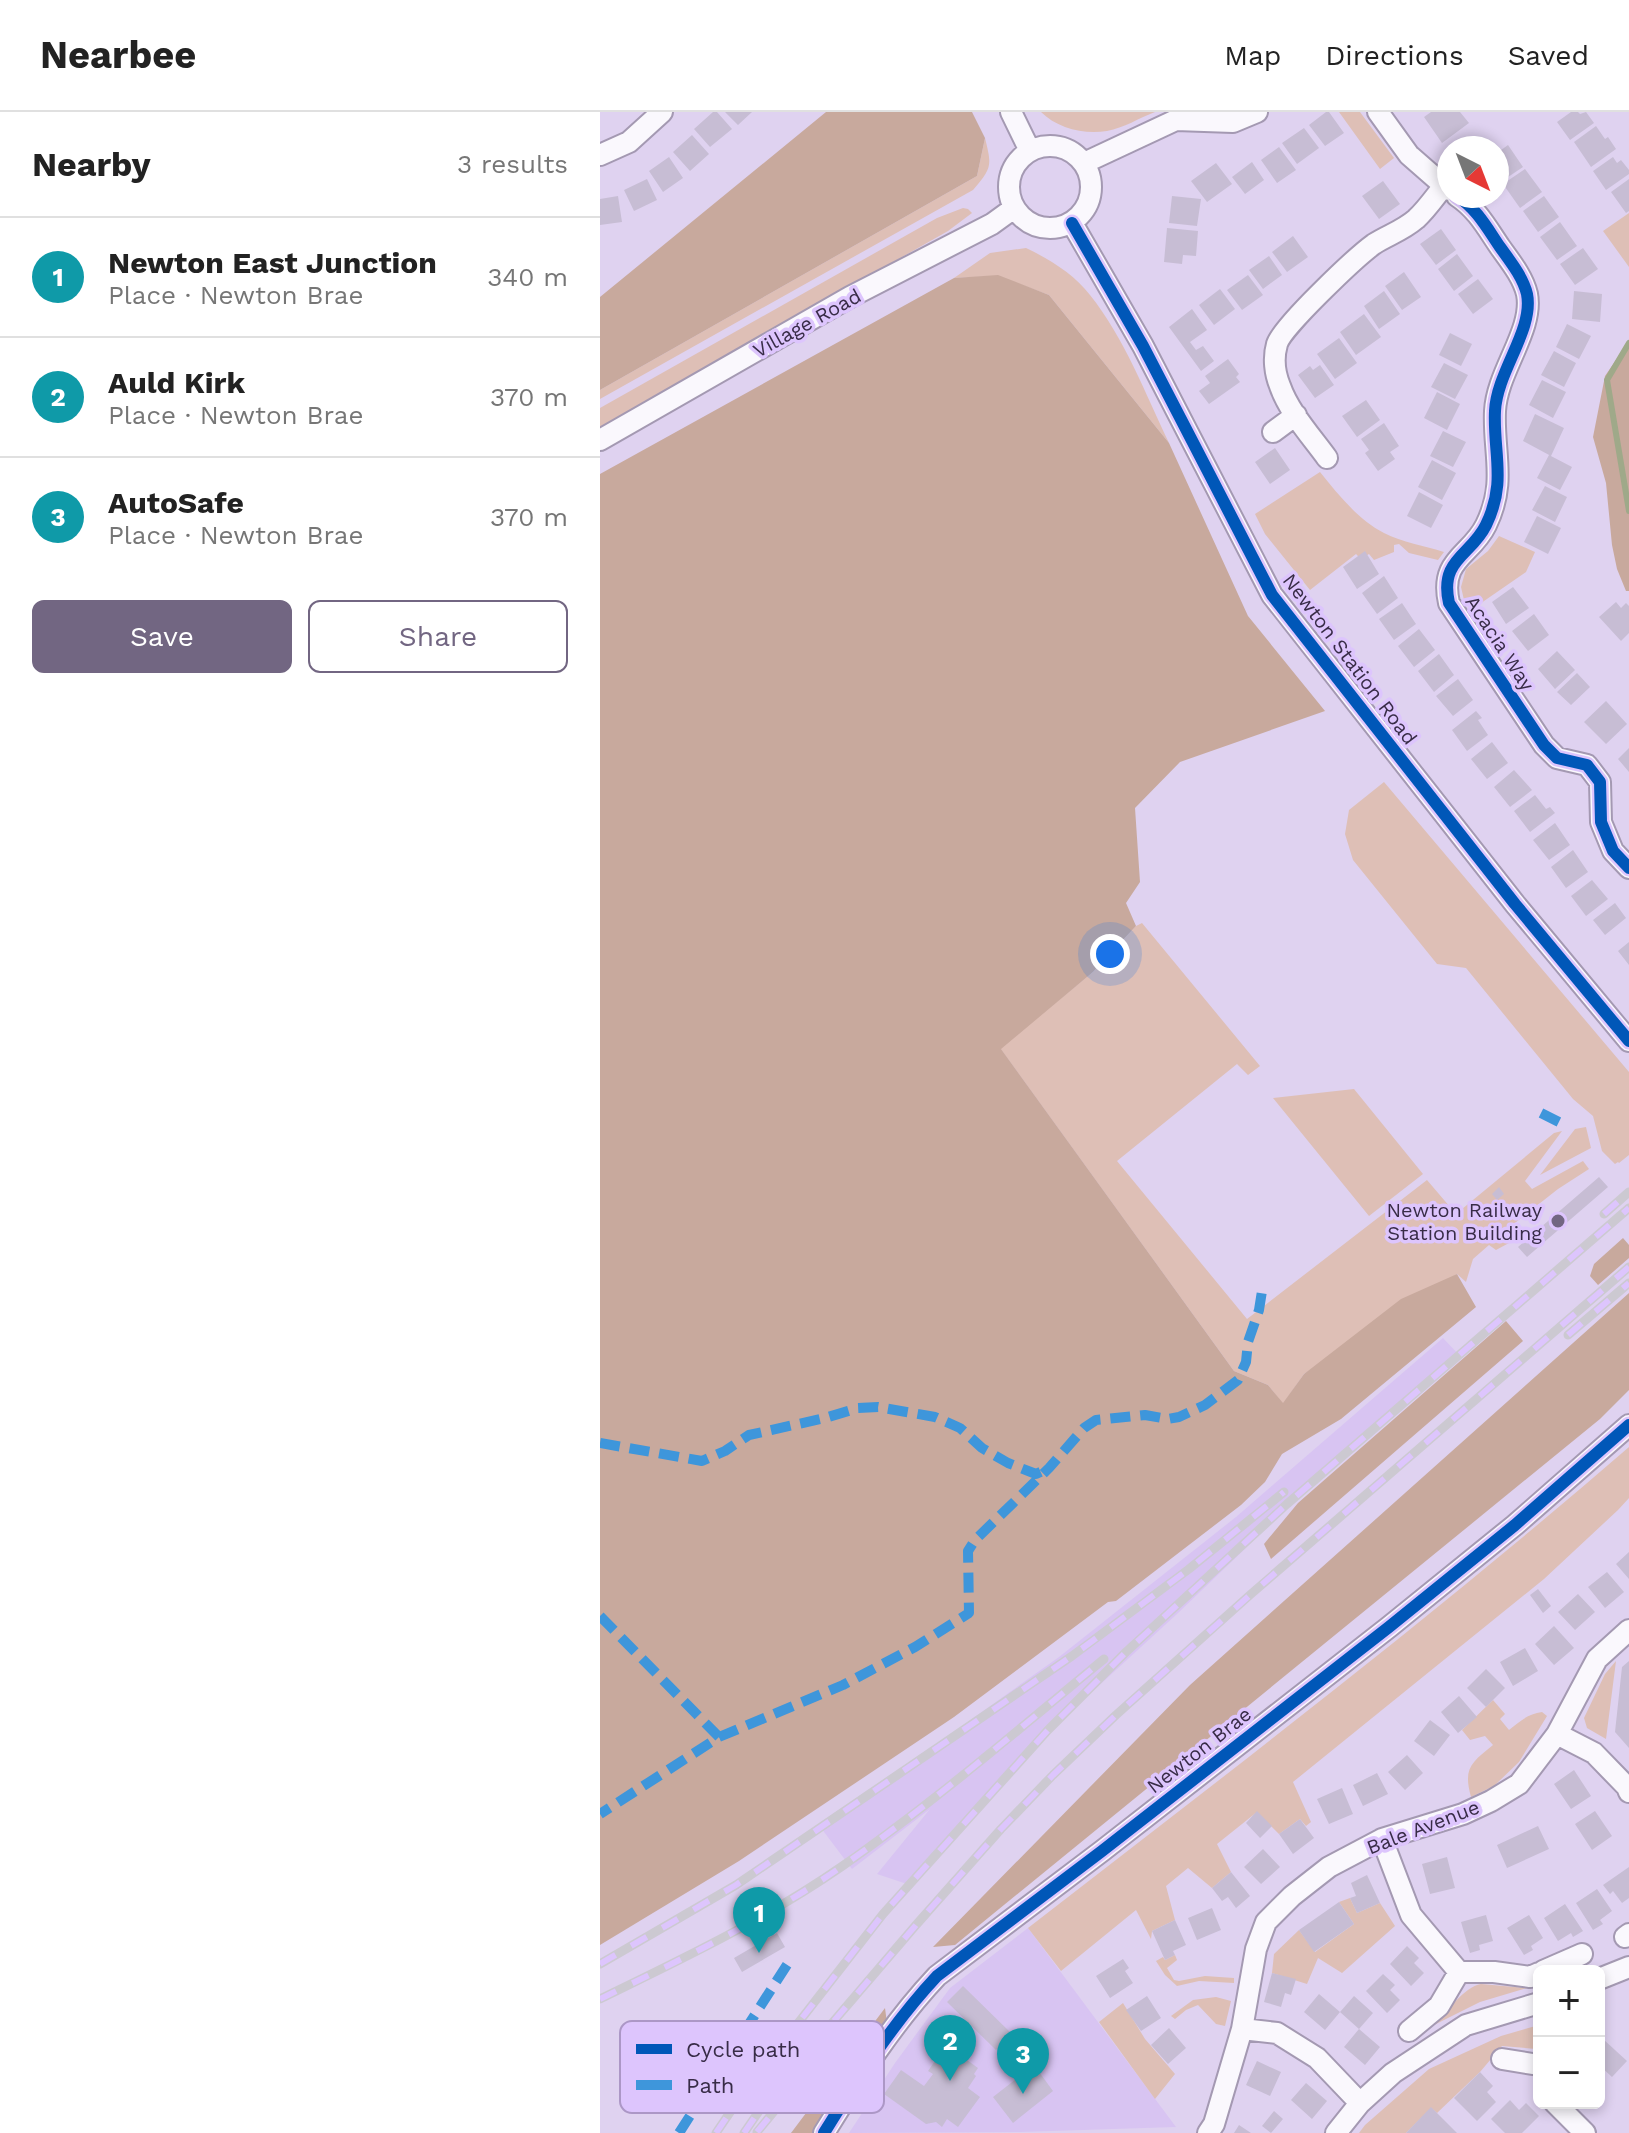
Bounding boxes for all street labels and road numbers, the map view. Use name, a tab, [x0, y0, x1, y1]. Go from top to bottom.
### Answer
street label: Village Road	[749, 283, 865, 363]
street label: Newton Station Road	[1278, 569, 1422, 749]
street label: Acacia Way	[1460, 591, 1540, 696]
street label: Newton Brae	[1142, 1702, 1256, 1798]
street label: Bale Avenue	[1363, 1795, 1483, 1859]

